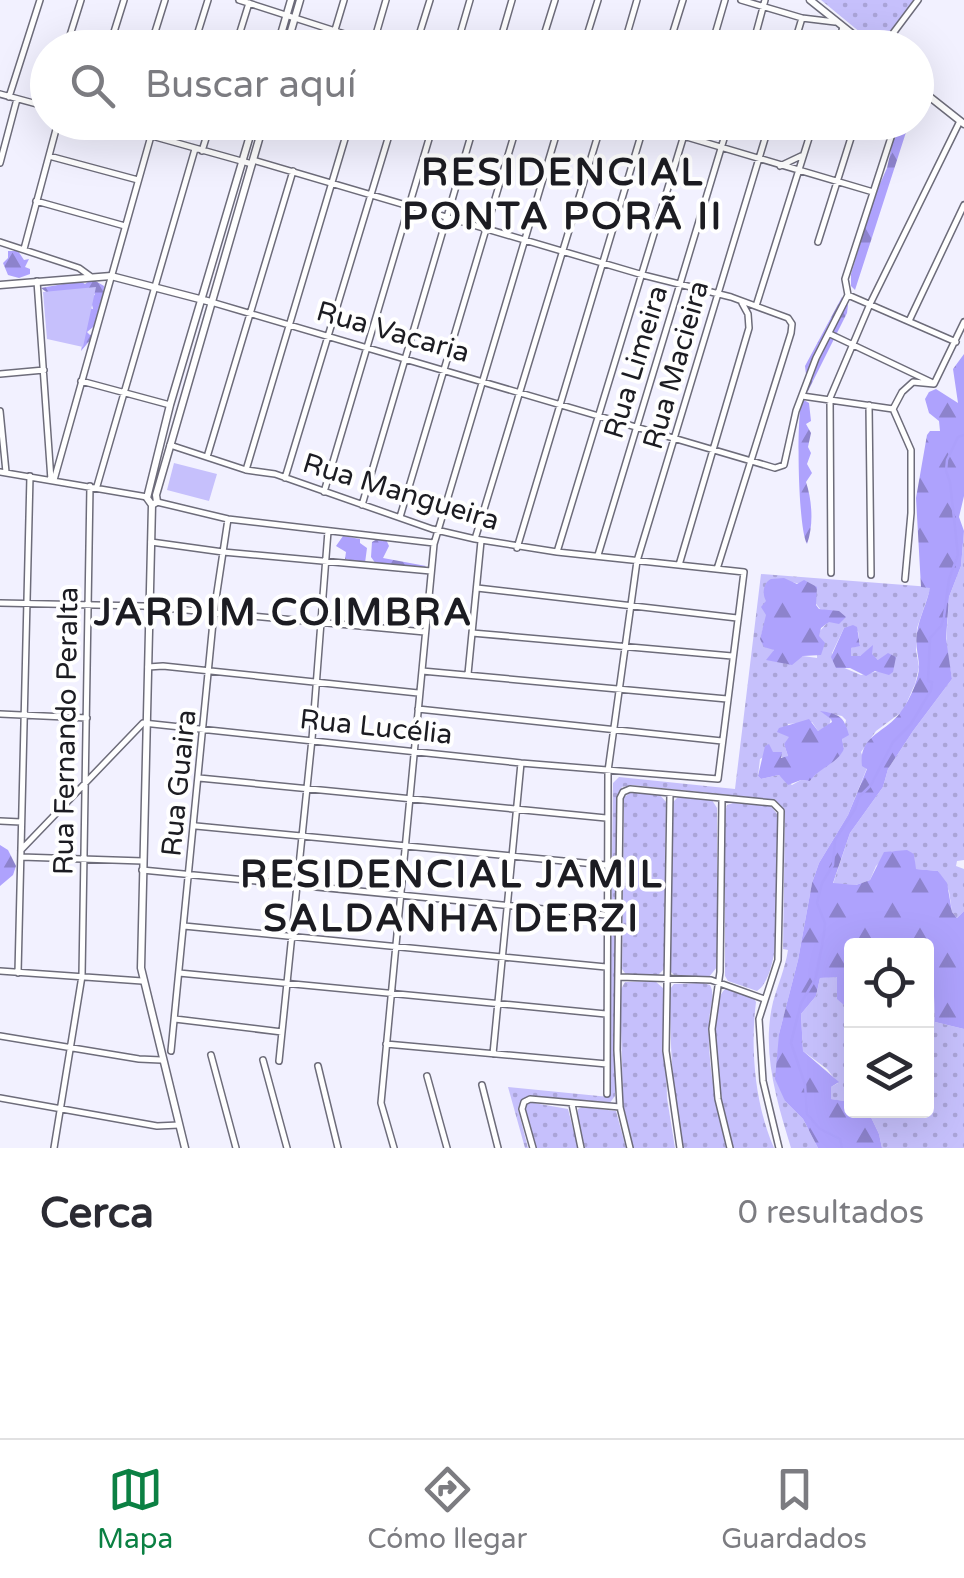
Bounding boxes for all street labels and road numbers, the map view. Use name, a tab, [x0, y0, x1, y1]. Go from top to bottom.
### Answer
street label: Rua Macieira	[636, 277, 716, 453]
street label: Rua Limeira	[597, 281, 675, 443]
street label: Rua Vacaria	[313, 294, 473, 370]
street label: Rua Mangueira	[299, 446, 503, 538]
street label: Rua Fernando Peralta	[46, 587, 86, 875]
street label: Rua Lucélia	[298, 702, 454, 752]
street label: Rua Guaira	[154, 708, 204, 858]

